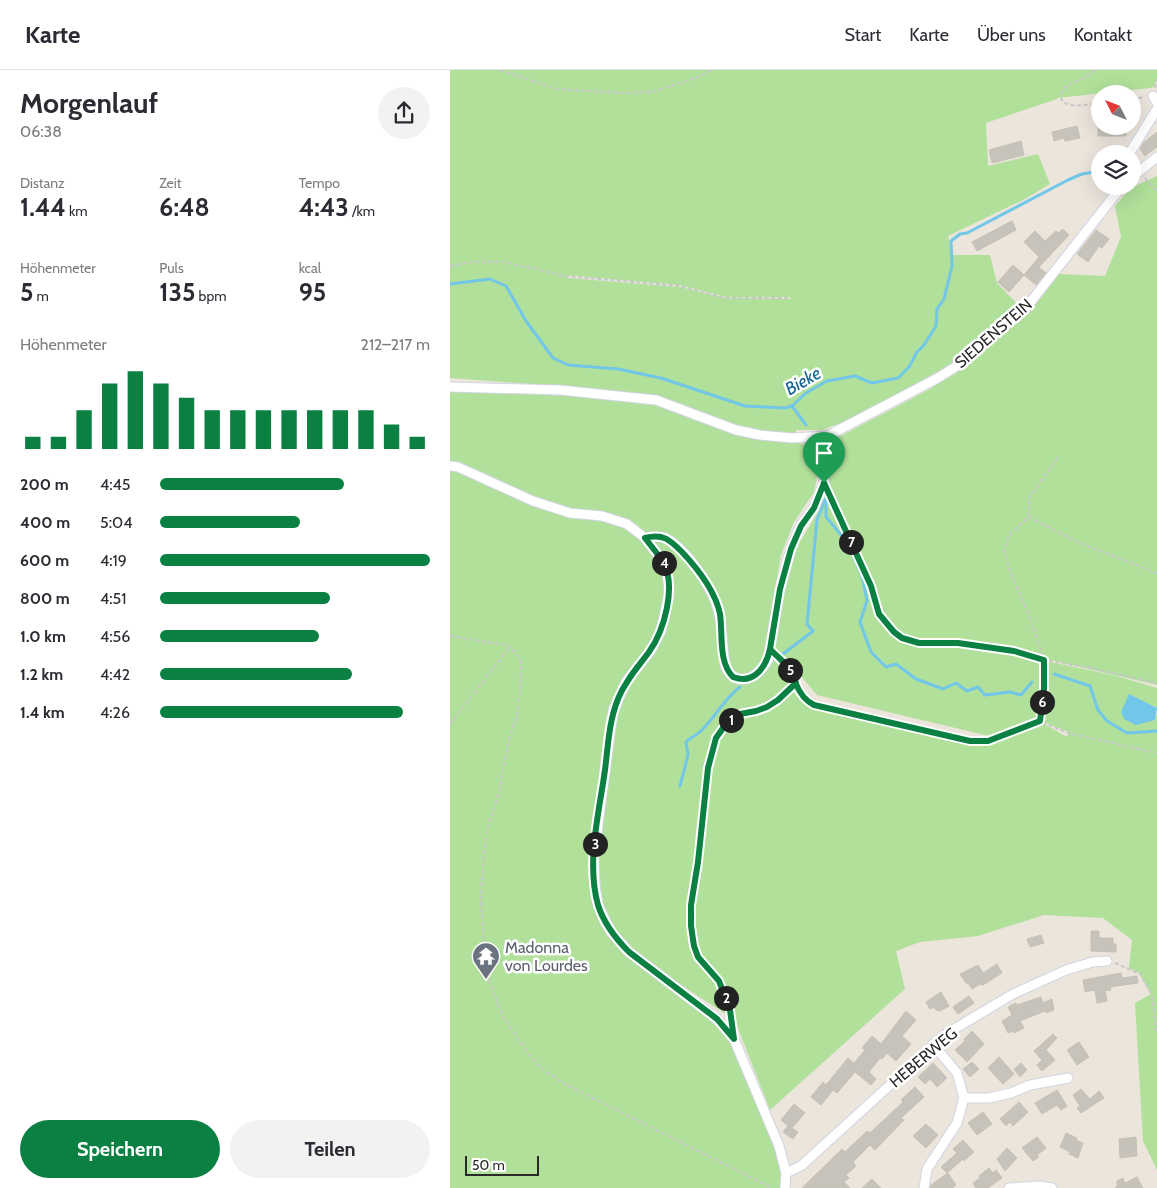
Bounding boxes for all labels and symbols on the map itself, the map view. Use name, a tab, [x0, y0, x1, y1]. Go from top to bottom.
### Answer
north arrow	[1091, 85, 1141, 135]
street label: SIEDENSTEIN	[951, 295, 1036, 372]
water label: Bieke	[781, 362, 825, 400]
pin	[803, 432, 845, 483]
pin: 7	[838, 530, 864, 554]
pin: 4	[652, 550, 676, 576]
pin: 5	[778, 658, 802, 682]
pin: 6	[1030, 690, 1054, 714]
pin: 1	[718, 708, 744, 732]
pin: 3	[582, 832, 608, 856]
place label: Madonna von Lourdes	[505, 938, 588, 975]
temple icon: Madonna von Lourdes	[471, 941, 501, 980]
pin: 2	[714, 986, 738, 1010]
street label: HEBERWEG	[885, 1023, 961, 1091]
scale bar	[465, 1153, 539, 1176]

